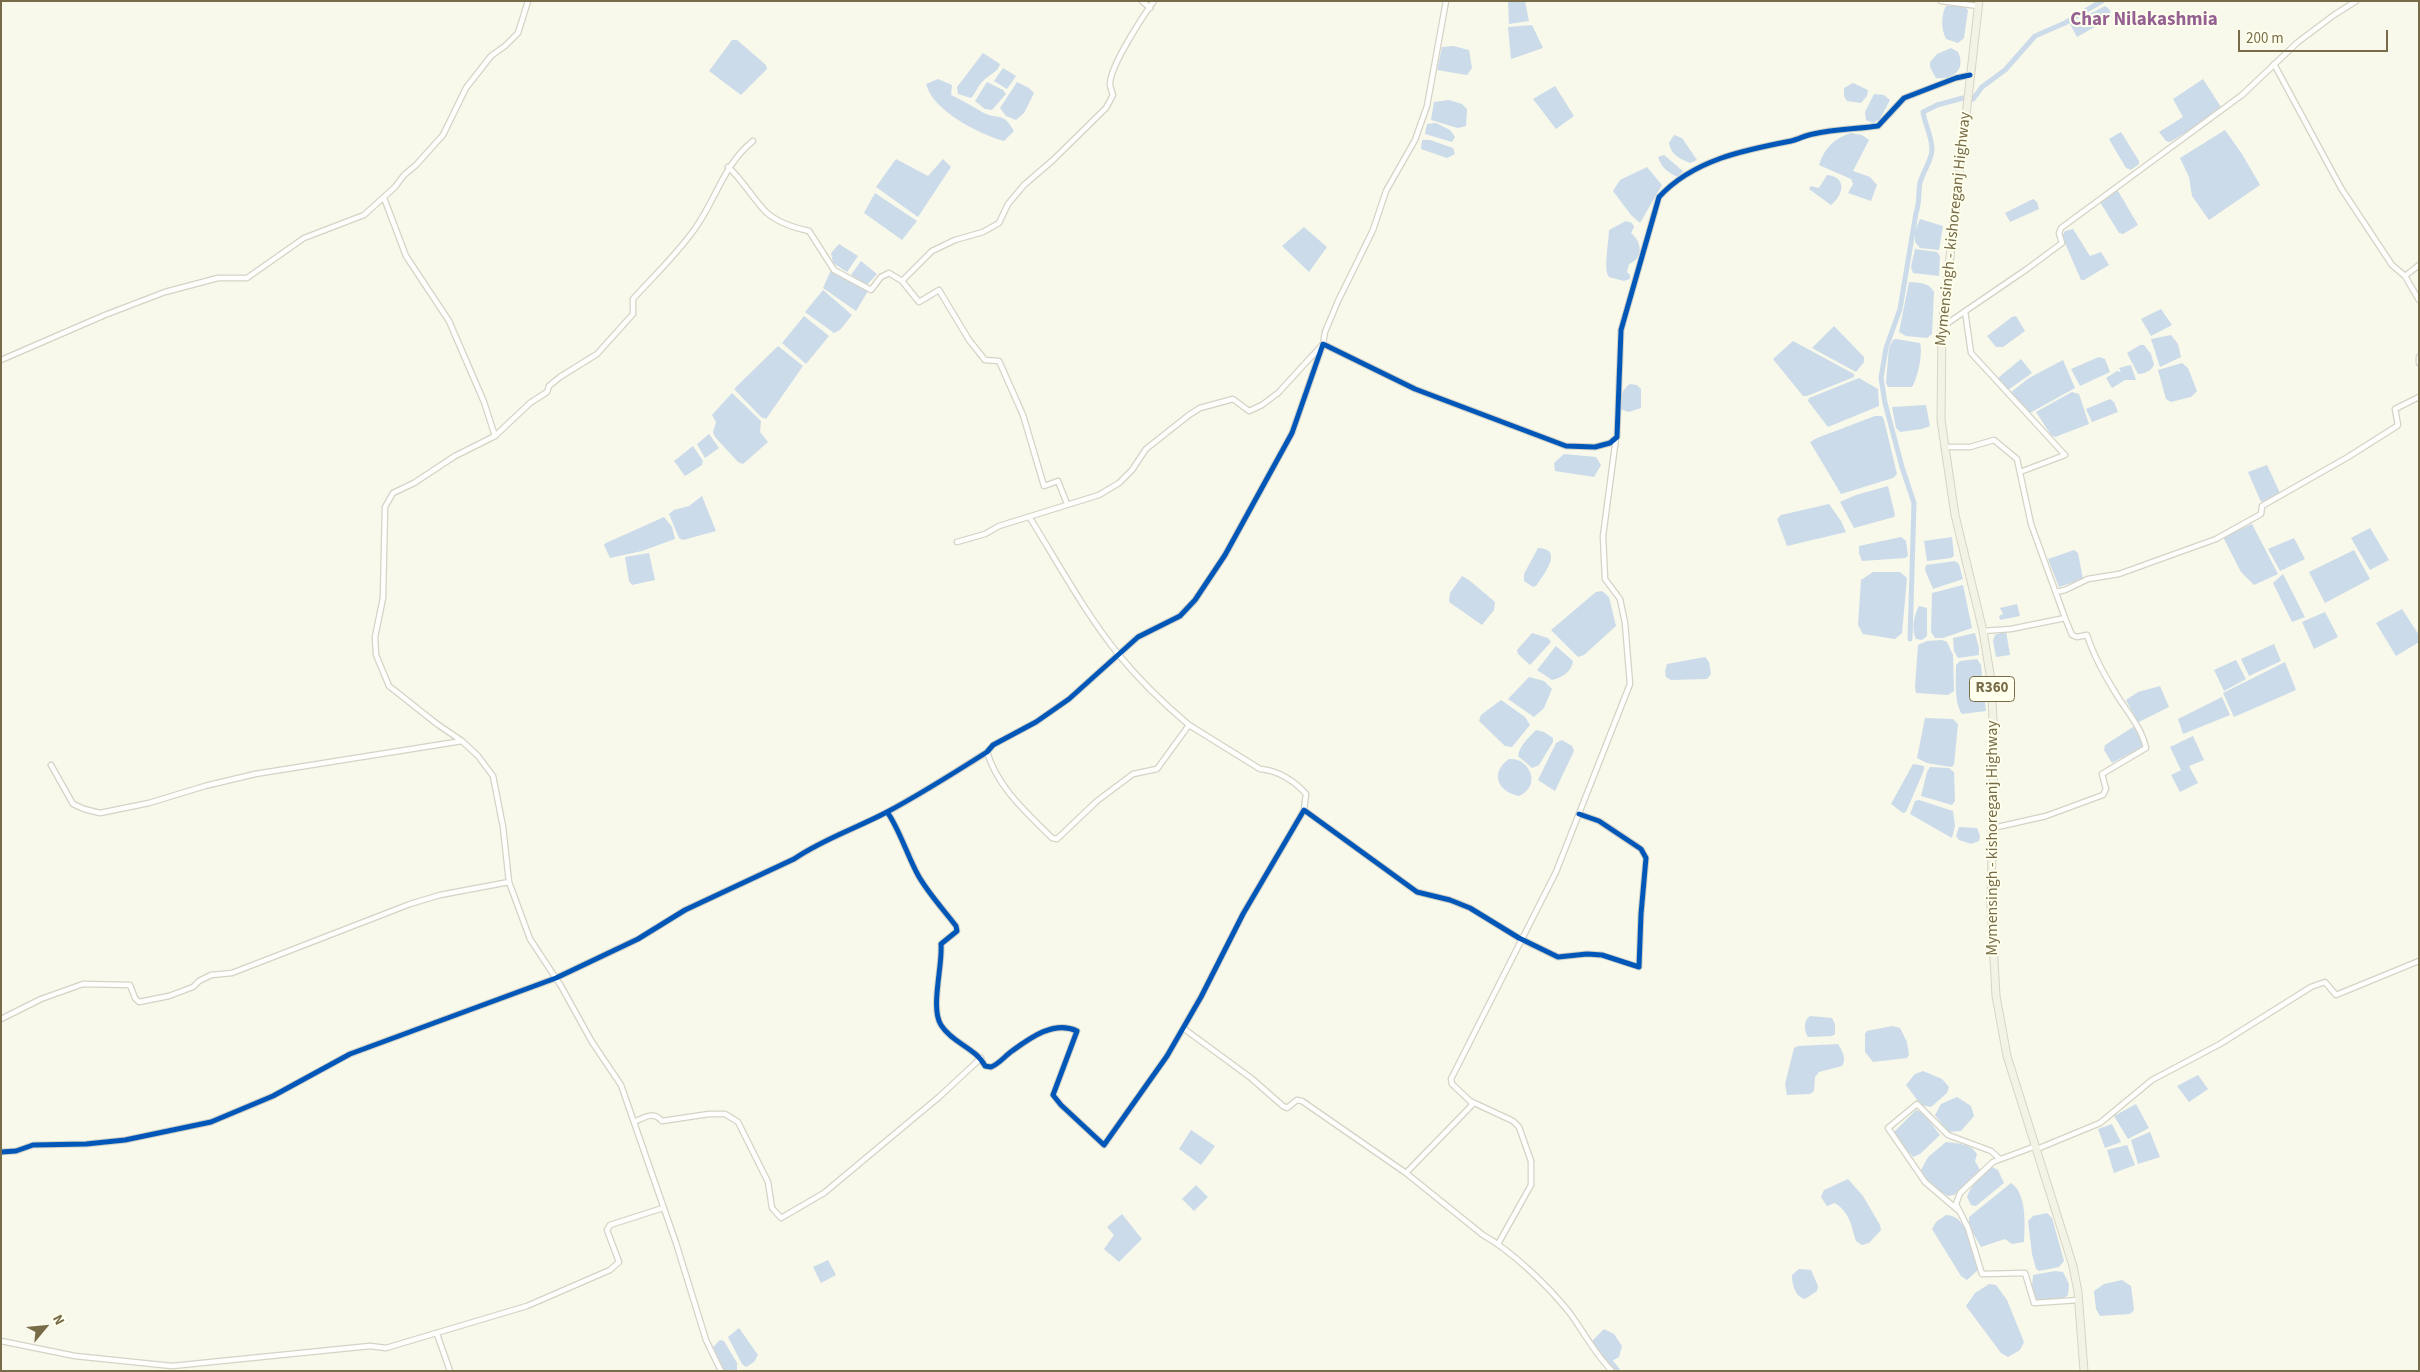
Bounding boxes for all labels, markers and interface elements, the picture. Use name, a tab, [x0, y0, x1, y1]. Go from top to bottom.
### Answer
district label: Char Nilakashmia	[2070, 10, 2218, 32]
scale bar	[2240, 20, 2390, 52]
text: 200 m	[2246, 28, 2284, 49]
street label: Mymensingh - kishoreganj Highway	[1932, 111, 1976, 347]
road number: R360	[1970, 676, 2014, 702]
street label: Mymensingh - kishoreganj Highway	[1983, 720, 2003, 956]
north arrow	[20, 1302, 70, 1352]
text: N	[47, 1311, 69, 1329]

